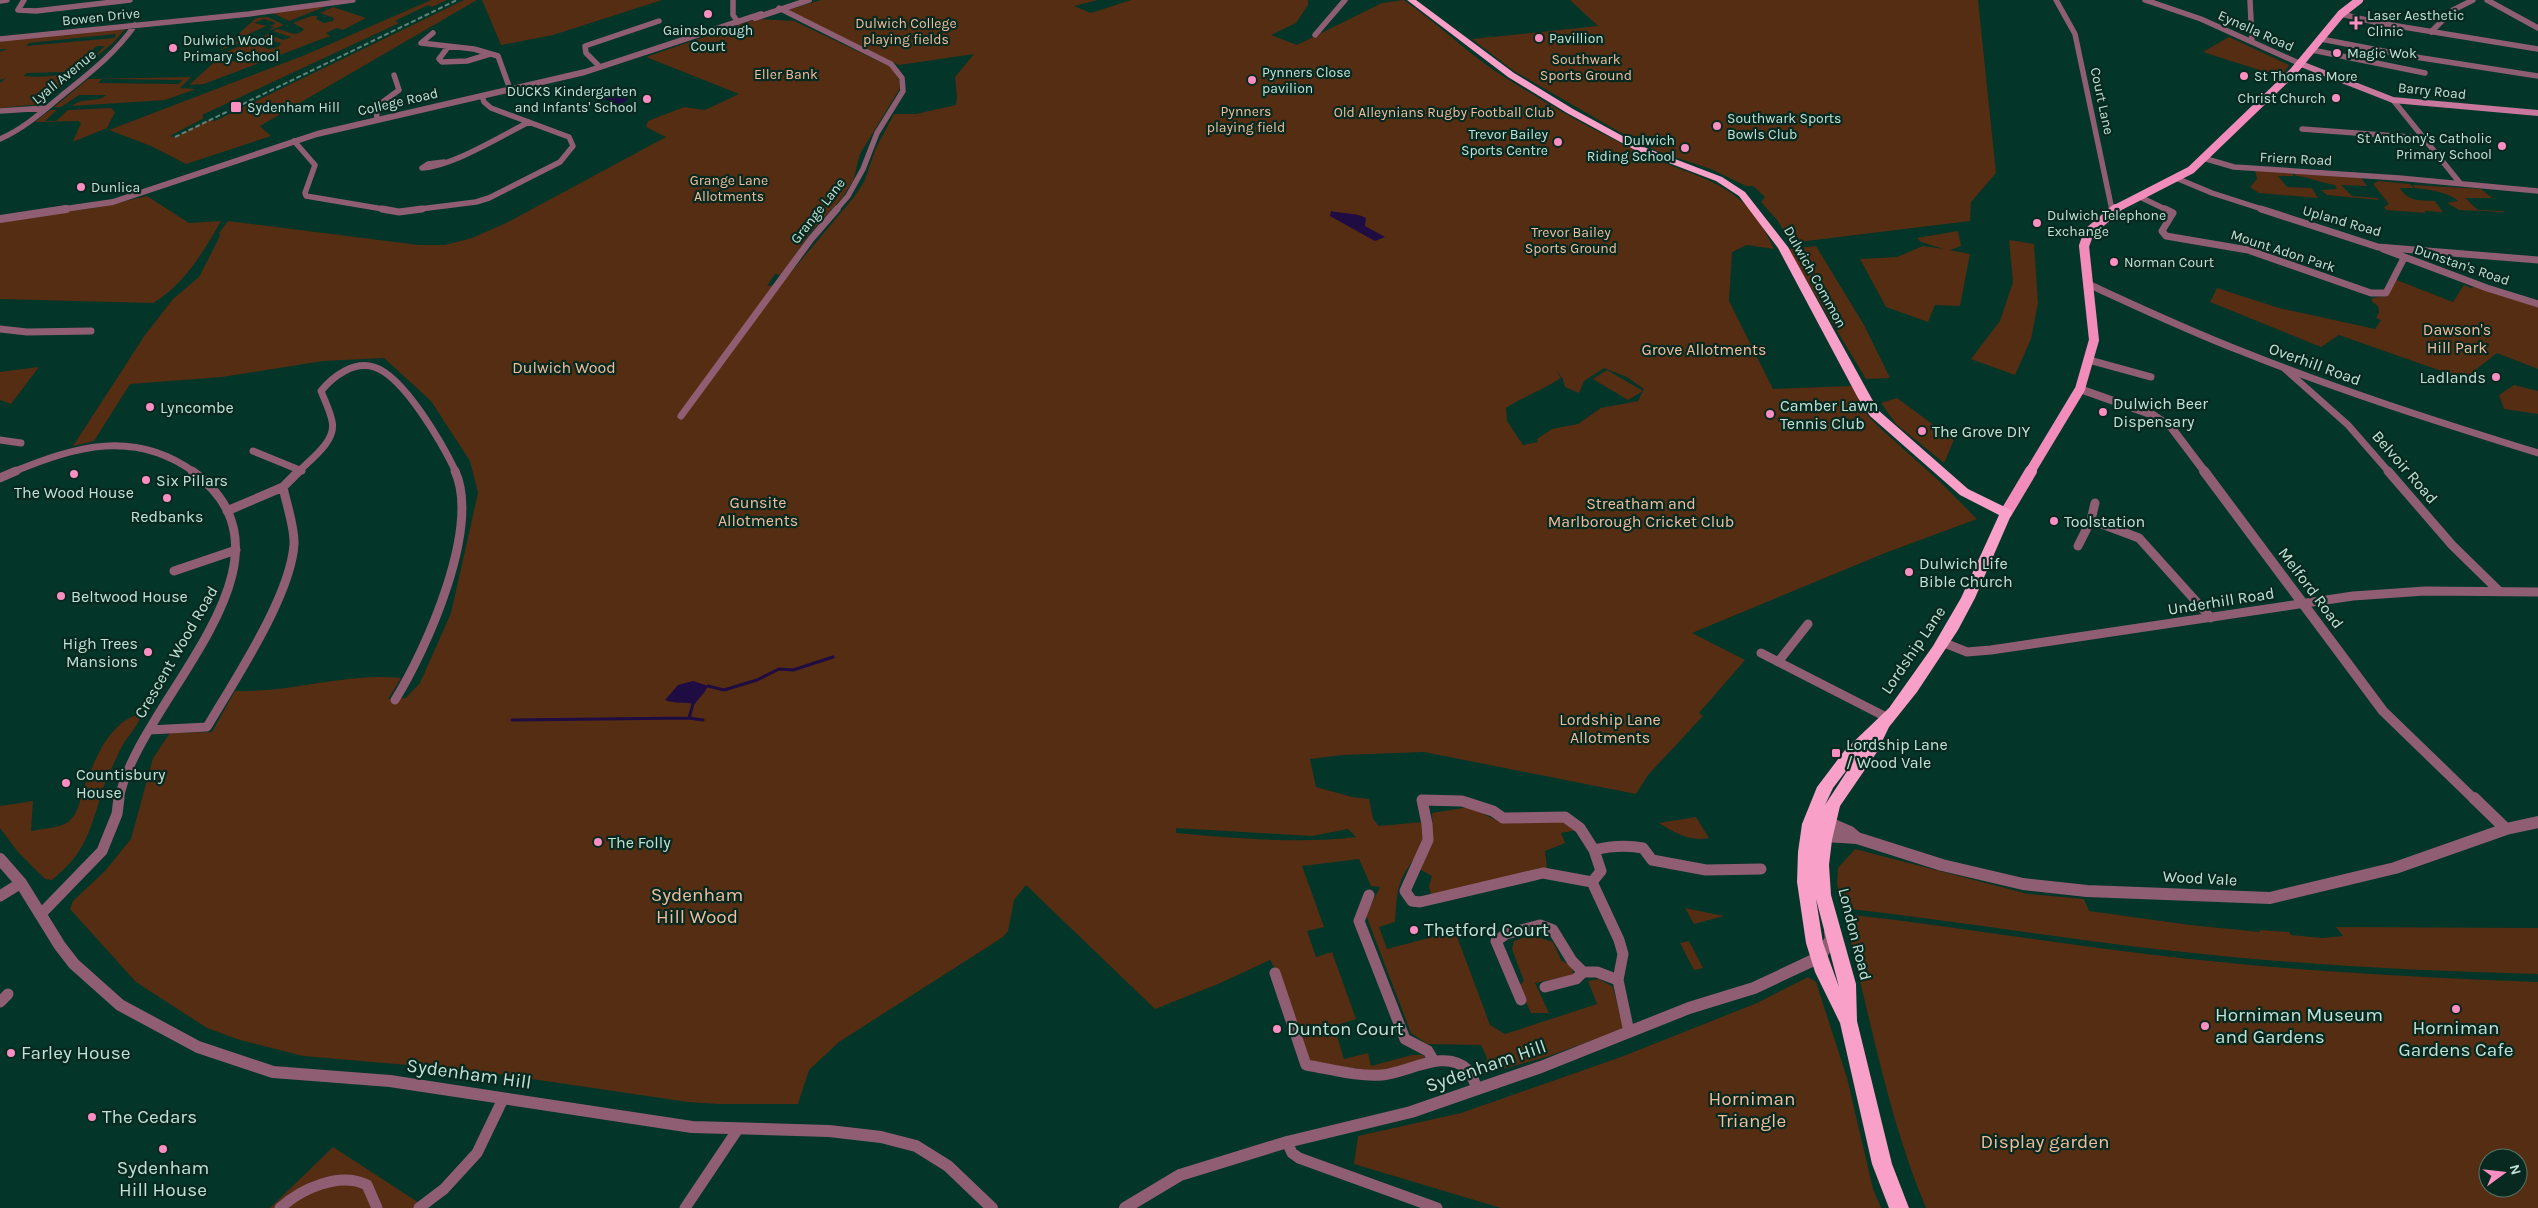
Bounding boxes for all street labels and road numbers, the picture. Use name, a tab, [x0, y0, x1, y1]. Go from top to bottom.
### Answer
street label: Bowen Drive	[61, 4, 141, 30]
street label: Eynella Road	[2215, 7, 2297, 55]
street label: Lyall Avenue	[28, 46, 100, 108]
street label: Court Lane	[2087, 66, 2117, 136]
street label: Barry Road	[2397, 79, 2467, 103]
street label: College Road	[356, 85, 440, 119]
street label: Friern Road	[2259, 149, 2333, 169]
street label: Grange Lane	[787, 175, 849, 247]
street label: Upland Road	[2301, 202, 2383, 240]
street label: Dulwich Common	[1780, 223, 1850, 331]
street label: Mount Adon Park	[2228, 226, 2338, 276]
street label: Dunstan's Road	[2412, 241, 2512, 289]
street label: Overhill Road	[2266, 339, 2364, 389]
street label: Belvoir Road	[2368, 427, 2442, 507]
street label: Melford Road	[2274, 544, 2348, 632]
street label: Crescent Wood Road	[130, 582, 222, 722]
street label: Underhill Road	[2166, 583, 2276, 619]
street label: Lordship Lane	[1877, 603, 1949, 697]
street label: Wood Vale	[2162, 867, 2238, 889]
street label: London Road	[1834, 886, 1876, 982]
street label: Sydenham Hill	[1423, 1035, 1549, 1097]
street label: Sydenham Hill	[405, 1054, 533, 1094]

